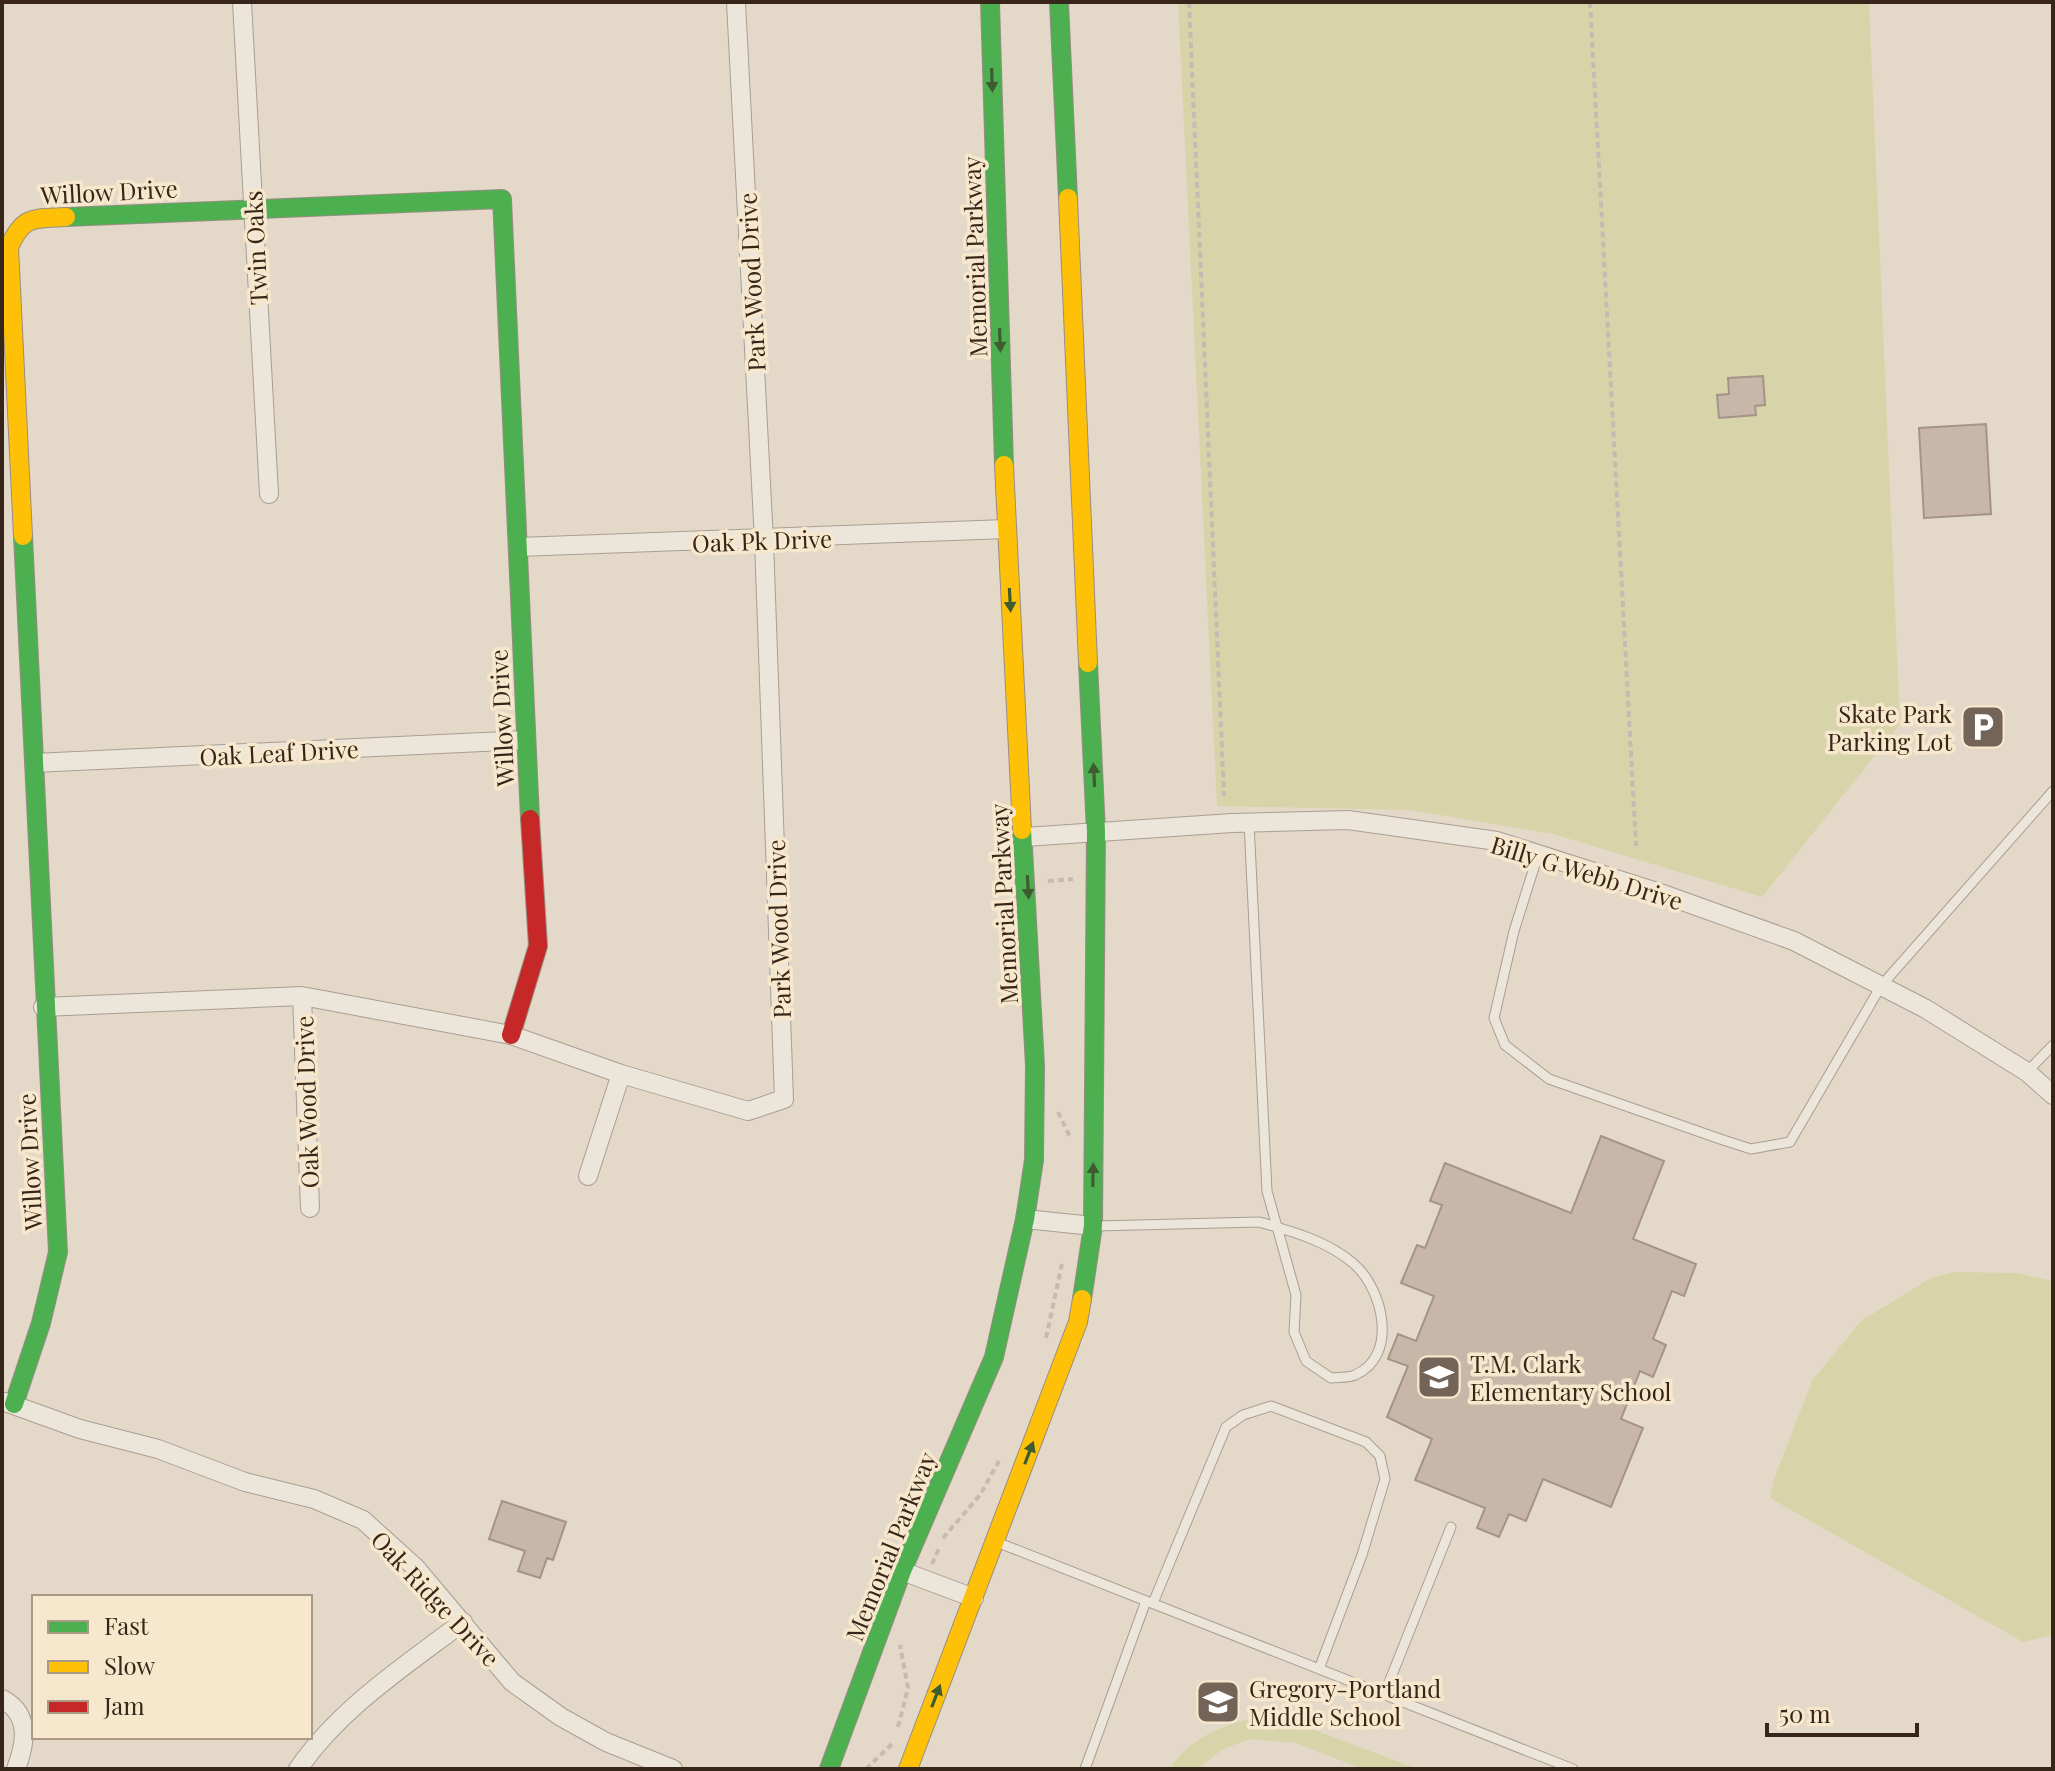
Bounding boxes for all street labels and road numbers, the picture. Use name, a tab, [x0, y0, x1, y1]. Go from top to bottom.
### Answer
street label: Memorial Parkway	[955, 156, 993, 358]
street label: Willow Drive	[39, 171, 178, 211]
street label: Twin Oaks	[236, 190, 274, 306]
street label: Park Wood Drive	[730, 192, 772, 372]
street label: Oak Pk Drive	[691, 522, 833, 558]
street label: Willow Drive	[481, 649, 521, 788]
street label: Oak Leaf Drive	[199, 732, 359, 772]
street label: Memorial Parkway	[982, 803, 1024, 1005]
street label: Billy G Webb Drive	[1487, 828, 1687, 916]
street label: Park Wood Drive	[759, 839, 797, 1019]
street label: Oak Wood Drive	[287, 1015, 325, 1189]
street label: Willow Drive	[9, 1093, 49, 1232]
street label: Memorial Parkway	[838, 1447, 942, 1645]
street label: Oak Ridge Drive	[365, 1523, 507, 1673]

